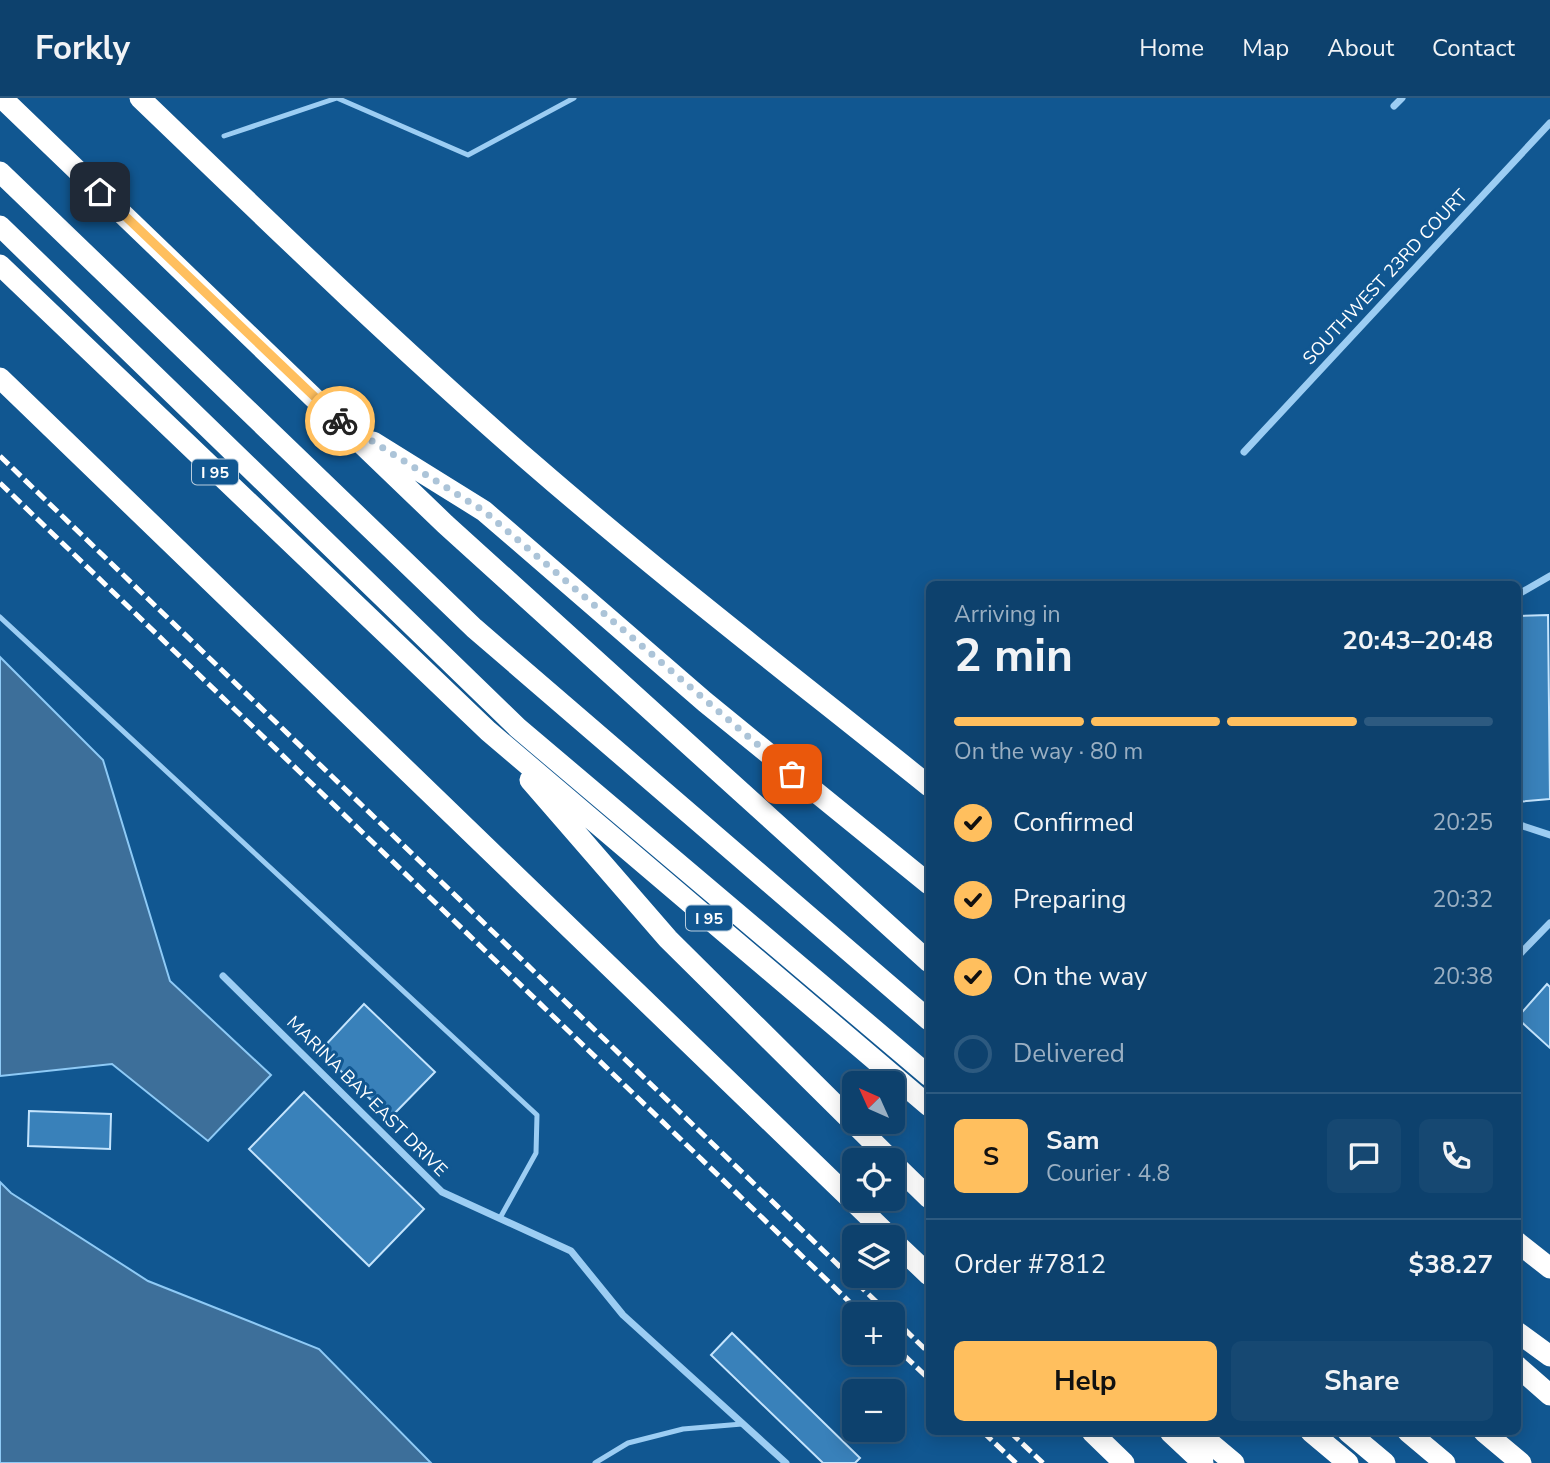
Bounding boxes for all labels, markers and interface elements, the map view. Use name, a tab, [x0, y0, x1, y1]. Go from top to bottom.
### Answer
text: Forkly	[35, 26, 130, 71]
text: Home	[1139, 32, 1204, 64]
text: Map	[1242, 32, 1289, 64]
text: About	[1327, 32, 1394, 64]
text: Contact	[1432, 32, 1515, 64]
pin	[70, 162, 130, 222]
icon: home	[81, 173, 119, 211]
street label: SOUTHWEST 23RD COURT	[1297, 184, 1473, 370]
courier	[305, 386, 375, 456]
icon: bike	[321, 402, 359, 440]
road number: I 95	[192, 460, 238, 484]
text: Arriving in	[954, 599, 1061, 630]
text: 20:43–20:48	[1342, 623, 1493, 658]
text: 2 min	[954, 624, 1073, 687]
text: On the way · 80 m	[954, 736, 1143, 767]
pin	[762, 744, 822, 804]
icon: bag	[773, 755, 811, 793]
icon: check	[954, 804, 992, 842]
text: Confirmed	[1013, 805, 1134, 840]
text: 20:25	[1433, 807, 1493, 838]
icon: check	[954, 881, 992, 919]
text: Preparing	[1013, 882, 1126, 917]
text: 20:32	[1433, 884, 1493, 915]
road number: I 95	[686, 905, 732, 930]
icon: check	[954, 958, 992, 996]
text: On the way	[1013, 959, 1147, 994]
text: 20:38	[1433, 961, 1493, 992]
street label: MARINA BAY EAST DRIVE	[281, 1010, 453, 1182]
text: Delivered	[1013, 1036, 1125, 1071]
north arrow	[842, 1071, 905, 1134]
map controls	[842, 1071, 905, 1442]
button: chat	[1327, 1119, 1401, 1193]
button: phone	[1419, 1119, 1493, 1193]
text: Sam	[1046, 1123, 1099, 1158]
text: S	[983, 1139, 999, 1174]
button: locate	[842, 1148, 905, 1211]
text: Courier · 4.8	[1046, 1158, 1170, 1189]
button: layers	[842, 1225, 905, 1288]
text: Order #7812	[954, 1247, 1106, 1282]
text: $38.27	[1409, 1247, 1493, 1282]
button: +	[842, 1302, 905, 1365]
button: Help	[954, 1341, 1217, 1421]
button: Share	[1231, 1341, 1493, 1421]
button: −	[842, 1379, 905, 1442]

